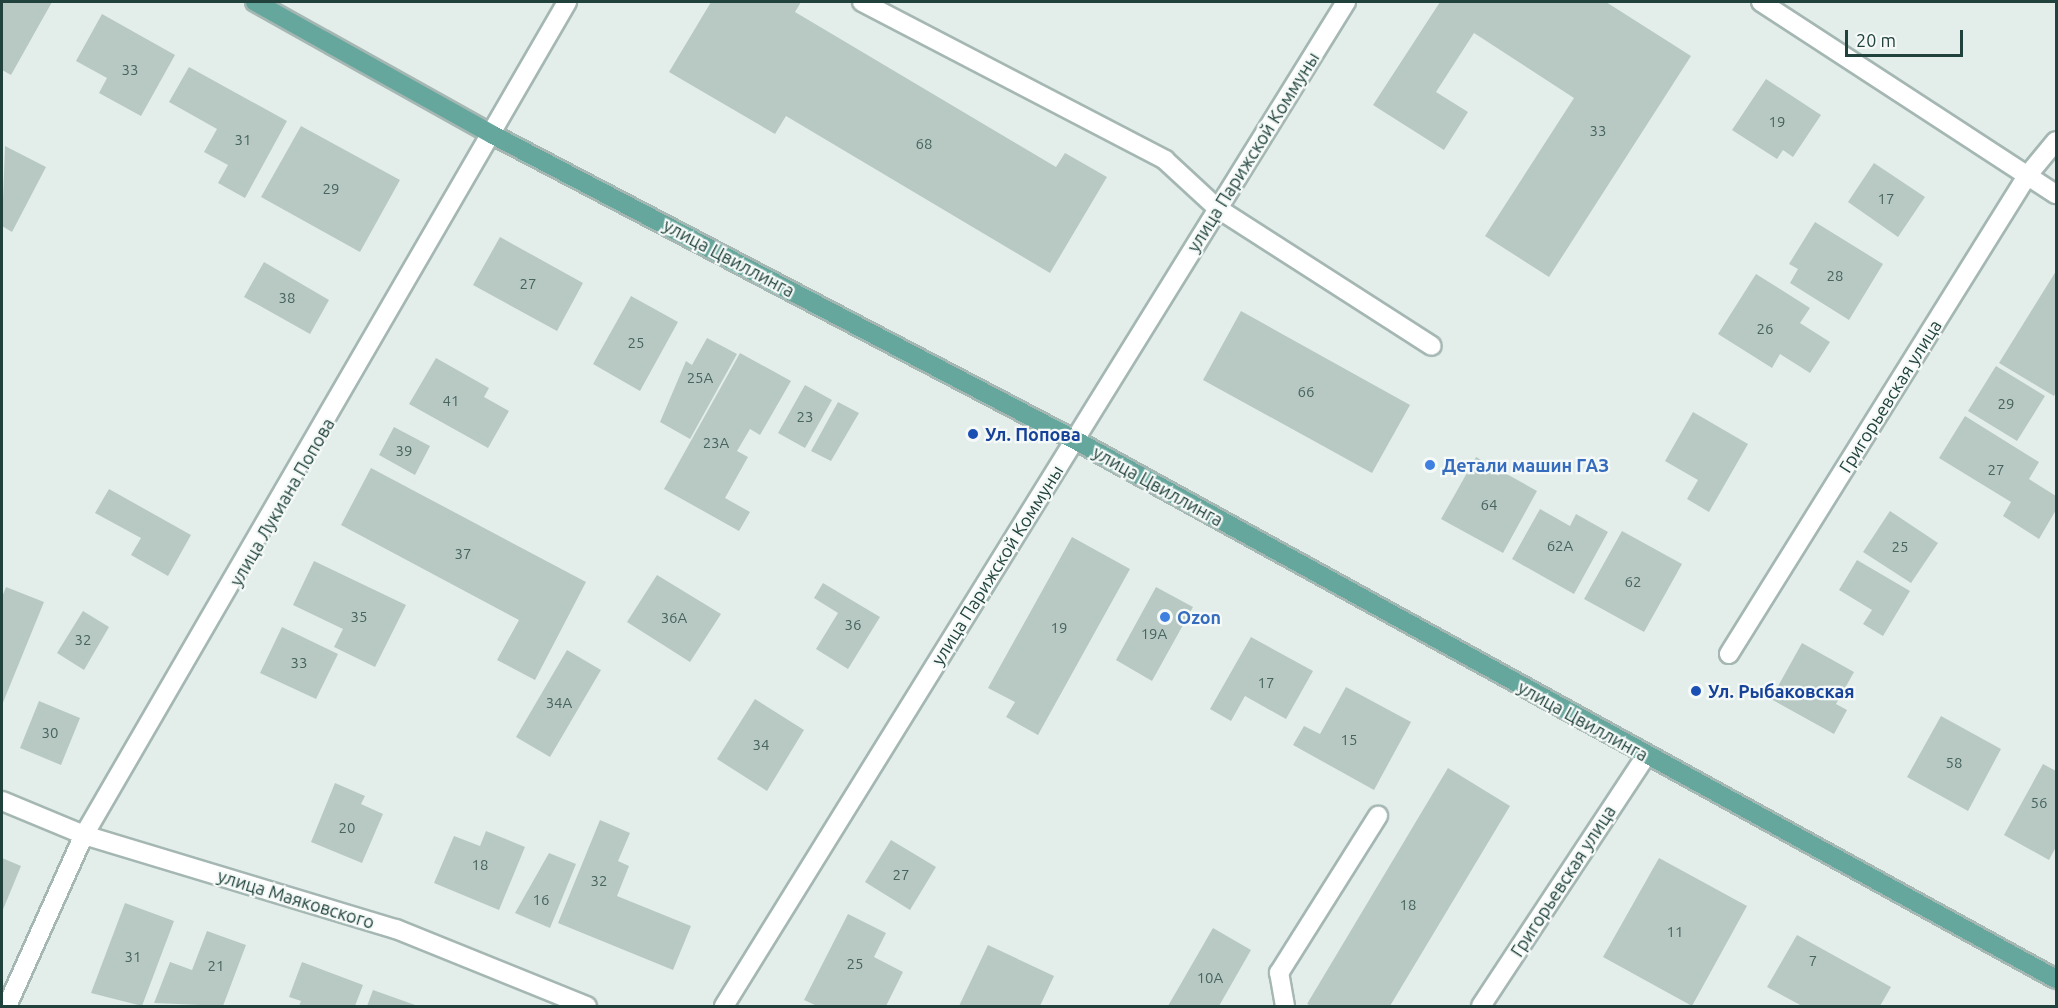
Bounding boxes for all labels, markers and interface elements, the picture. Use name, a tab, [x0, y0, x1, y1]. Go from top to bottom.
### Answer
scale bar	[1848, 18, 1966, 56]
text: 20 m	[1856, 30, 1896, 50]
street label: улица Парижской Коммуны	[1182, 48, 1324, 256]
house number: 33	[122, 61, 138, 79]
house number: 19	[1769, 113, 1785, 131]
house number: 33	[1590, 122, 1606, 140]
house number: 31	[235, 131, 251, 149]
house number: 68	[916, 135, 932, 153]
house number: 29	[323, 180, 339, 198]
house number: 17	[1878, 190, 1894, 208]
street label: улица Цвиллинга	[660, 214, 798, 302]
house number: 28	[1827, 267, 1843, 285]
house number: 27	[520, 275, 536, 293]
house number: 38	[279, 289, 295, 307]
street label: Григорьевская улица	[1834, 316, 1946, 476]
house number: 26	[1757, 320, 1773, 338]
house number: 25	[628, 334, 644, 352]
house number: 25А	[687, 369, 713, 387]
house number: 66	[1298, 383, 1314, 401]
house number: 41	[443, 392, 459, 410]
house number: 29	[1998, 395, 2014, 413]
house number: 23	[797, 408, 813, 426]
street label: улица Лукиана Попова	[225, 414, 339, 590]
place label: Ул. Попова	[985, 423, 1081, 445]
marker: Ул. Попова	[966, 427, 980, 441]
house number: 23А	[703, 434, 729, 452]
street label: улица Цвиллинга	[1089, 441, 1227, 531]
house number: 39	[396, 442, 412, 460]
place label: Детали машин ГАЗ	[1442, 454, 1609, 476]
marker: Детали машин ГАЗ	[1423, 458, 1437, 472]
street label: улица Парижской Коммуны	[926, 461, 1068, 669]
house number: 27	[1988, 461, 2004, 479]
house number: 64	[1481, 496, 1497, 514]
house number: 62А	[1547, 537, 1573, 555]
house number: 25	[1892, 538, 1908, 556]
house number: 37	[455, 545, 471, 563]
house number: 62	[1625, 573, 1641, 591]
place label: Ozon	[1177, 606, 1221, 628]
house number: 35	[351, 608, 367, 626]
house number: 36А	[661, 609, 687, 627]
marker: Ozon	[1158, 610, 1172, 624]
house number: 36	[845, 616, 861, 634]
house number: 19	[1051, 619, 1067, 637]
house number: 19А	[1141, 625, 1167, 643]
house number: 32	[75, 631, 91, 649]
house number: 33	[291, 654, 307, 672]
house number: 17	[1258, 674, 1274, 692]
street label: улица Цвиллинга	[1514, 676, 1652, 766]
place label: Ул. Рыбаковская	[1708, 680, 1855, 702]
marker: Ул. Рыбаковская	[1689, 684, 1703, 698]
house number: 34А	[546, 694, 572, 712]
house number: 30	[42, 724, 58, 742]
house number: 15	[1341, 731, 1357, 749]
house number: 34	[753, 736, 769, 754]
house number: 58	[1946, 754, 1962, 772]
house number: 56	[2031, 794, 2047, 812]
street label: Григорьевская улица	[1506, 801, 1620, 961]
house number: 20	[339, 819, 355, 837]
house number: 18	[472, 856, 488, 874]
street label: улица Маяковского	[215, 865, 377, 933]
house number: 27	[893, 866, 909, 884]
house number: 32	[591, 872, 607, 890]
house number: 16	[533, 891, 549, 909]
house number: 18	[1400, 896, 1416, 914]
house number: 11	[1667, 923, 1683, 941]
house number: 31	[125, 948, 141, 966]
house number: 7	[1809, 952, 1817, 970]
house number: 25	[847, 955, 863, 973]
house number: 21	[208, 957, 224, 975]
house number: 10А	[1197, 969, 1223, 987]

